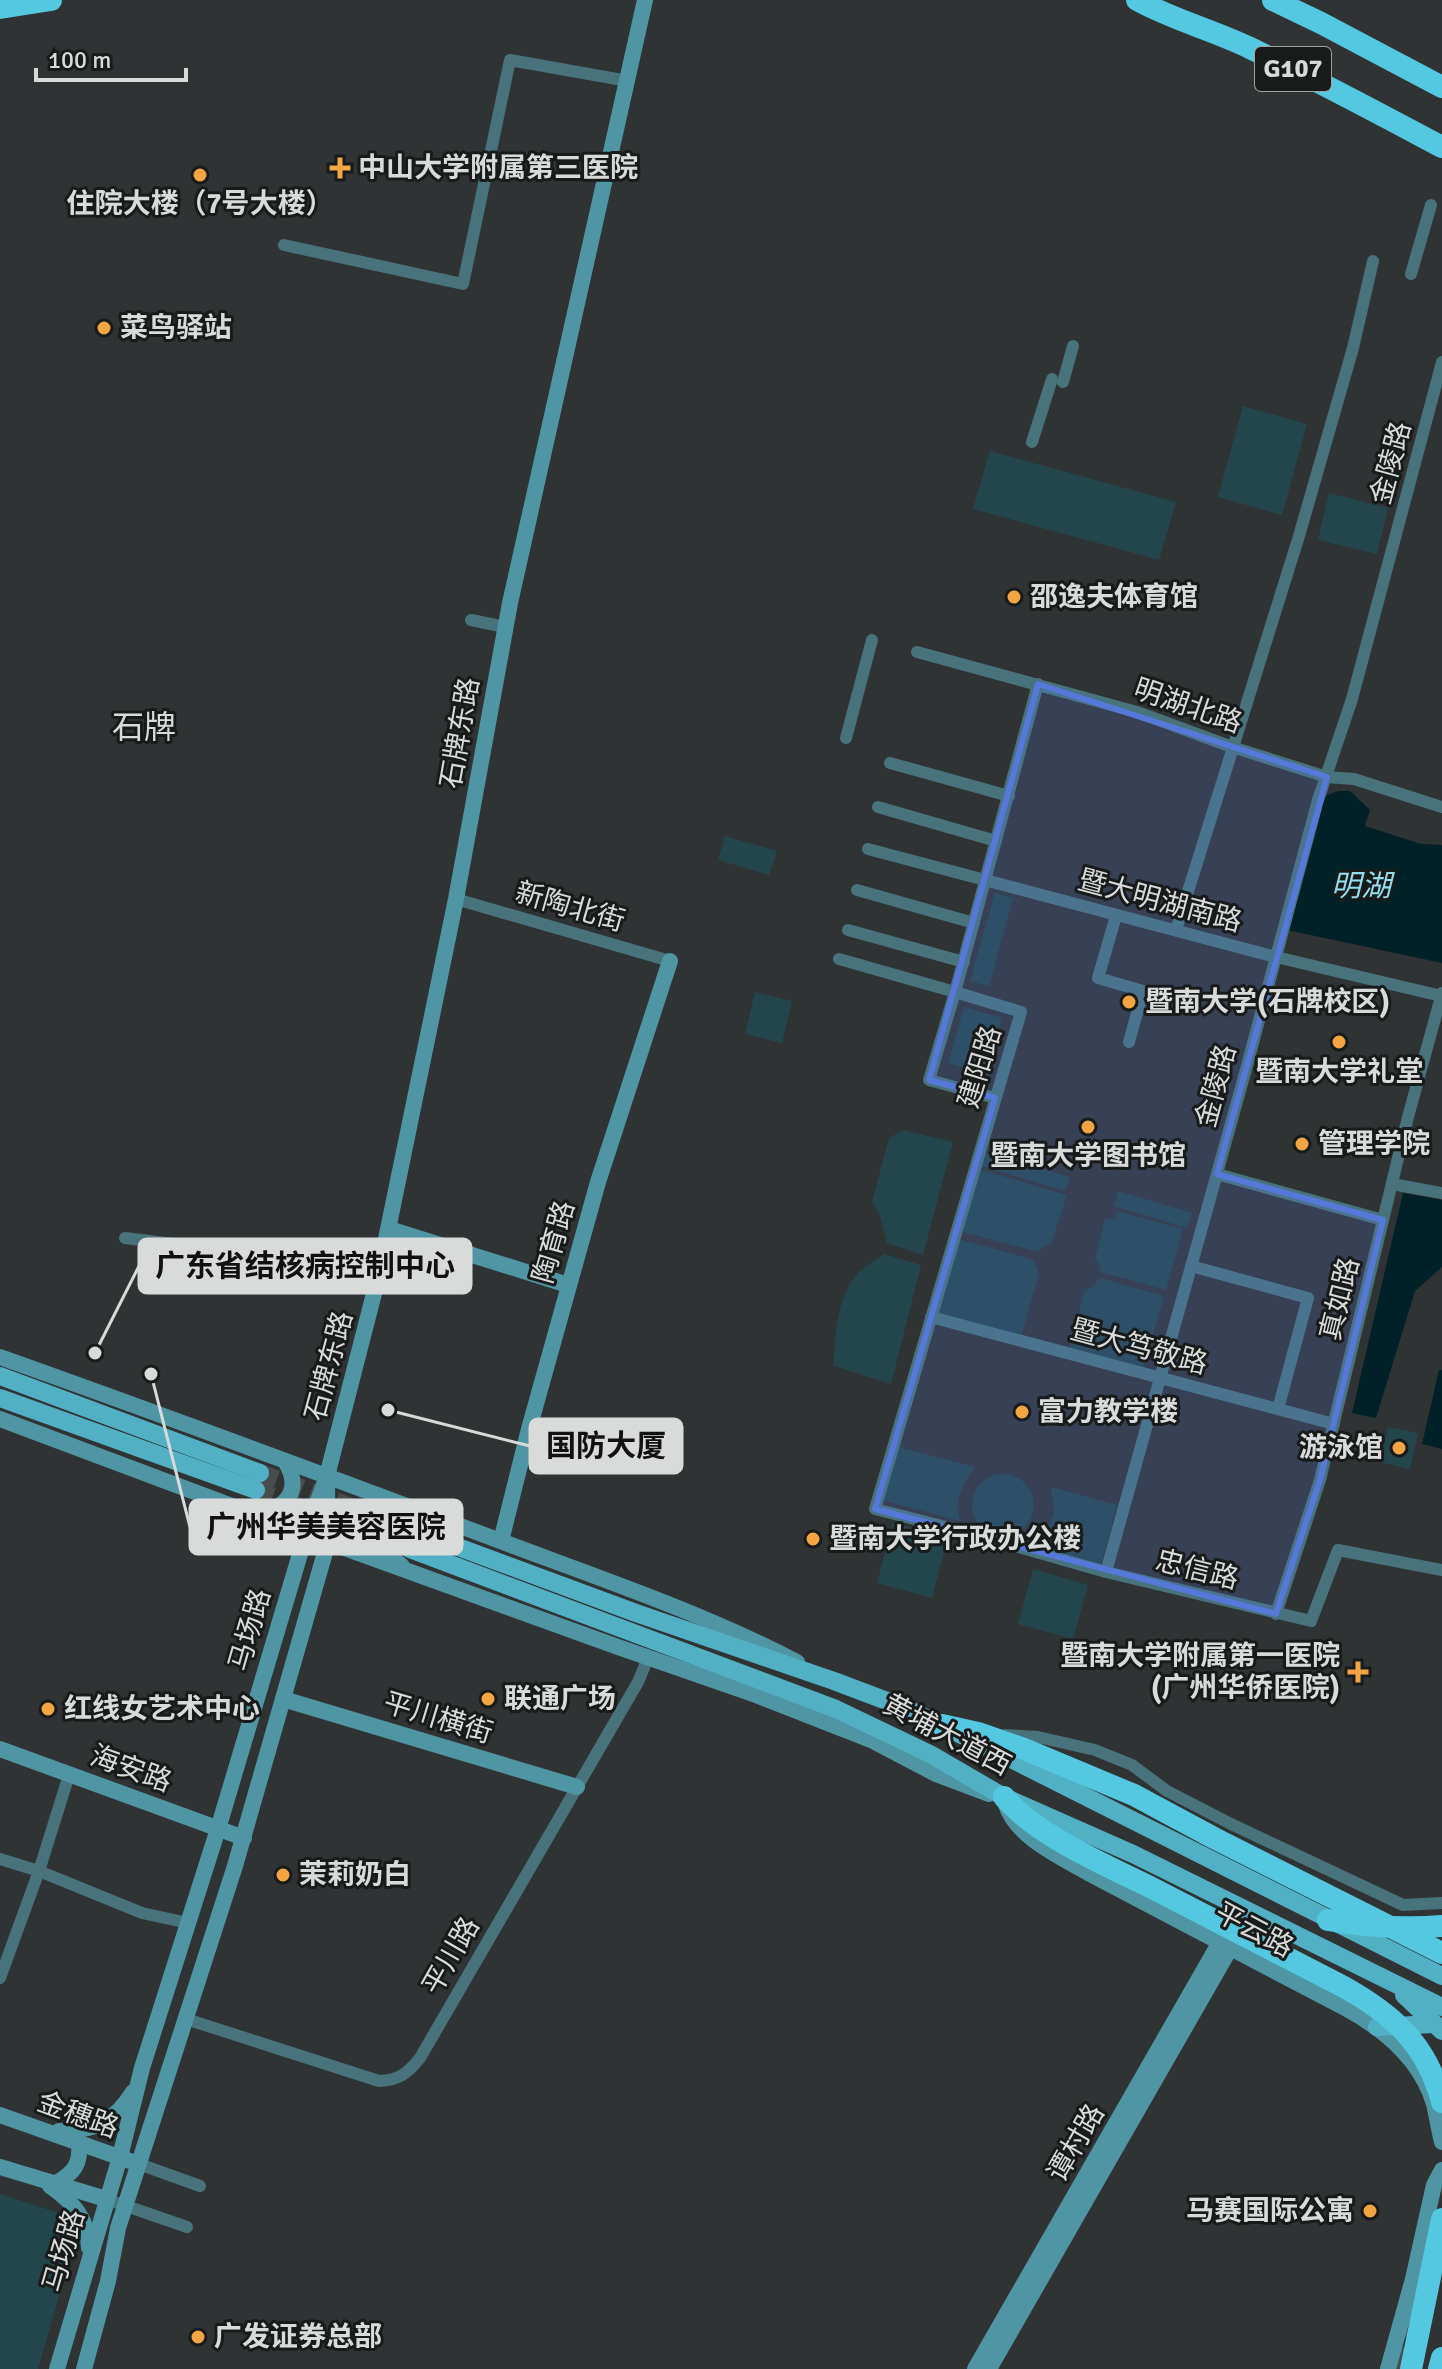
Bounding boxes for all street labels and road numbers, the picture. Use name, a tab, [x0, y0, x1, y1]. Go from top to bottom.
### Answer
road number: G107	[1255, 47, 1331, 91]
street label: 金陵路	[1364, 418, 1418, 508]
street label: 明湖北路	[1130, 672, 1246, 740]
street label: 石牌东路	[434, 675, 486, 791]
street label: 暨大明湖南路	[1074, 863, 1246, 939]
street label: 新陶北街	[511, 875, 629, 939]
street label: 建阳路	[951, 1022, 1009, 1112]
street label: 金陵路	[1189, 1041, 1243, 1131]
street label: 陶育路	[526, 1197, 582, 1287]
street label: 真如路	[1313, 1254, 1367, 1344]
street label: 石牌东路	[298, 1308, 360, 1424]
street label: 暨大笃敬路	[1067, 1312, 1211, 1382]
street label: 忠信路	[1152, 1543, 1242, 1597]
street label: 马场路	[222, 1585, 278, 1675]
street label: 平川横街	[379, 1685, 497, 1751]
street label: 黄埔大道西	[877, 1687, 1017, 1783]
street label: 海安路	[86, 1739, 176, 1799]
street label: 平云路	[1209, 1895, 1299, 1965]
street label: 平川路	[415, 1911, 487, 2001]
street label: 金穗路	[33, 2085, 123, 2145]
street label: 谭村路	[1040, 2098, 1112, 2188]
street label: 马场路	[36, 2206, 92, 2296]

